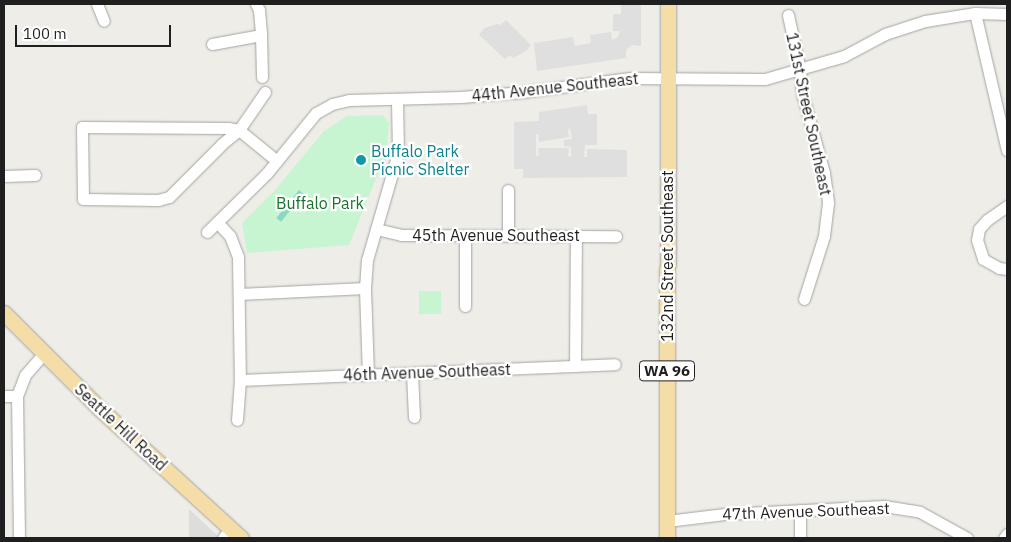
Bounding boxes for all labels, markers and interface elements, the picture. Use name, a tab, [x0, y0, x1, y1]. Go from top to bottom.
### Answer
scale bar	[18, 15, 174, 47]
text: 100 m	[23, 24, 67, 43]
street label: 131st Street Southeast	[782, 31, 836, 197]
street label: 44th Avenue Southeast	[471, 69, 639, 105]
place label: Buffalo Park Picnic Shelter	[371, 141, 469, 179]
marker: Buffalo Park Picnic Shelter	[355, 154, 367, 166]
street label: 132nd Street Southeast	[657, 170, 677, 342]
park label: Buffalo Park	[276, 193, 364, 213]
street label: 45th Avenue Southeast	[412, 225, 580, 245]
road number: WA 96	[638, 358, 696, 384]
street label: 46th Avenue Southeast	[343, 359, 511, 385]
street label: Seattle Hill Road	[71, 379, 171, 475]
street label: 47th Avenue Southeast	[722, 498, 890, 524]

